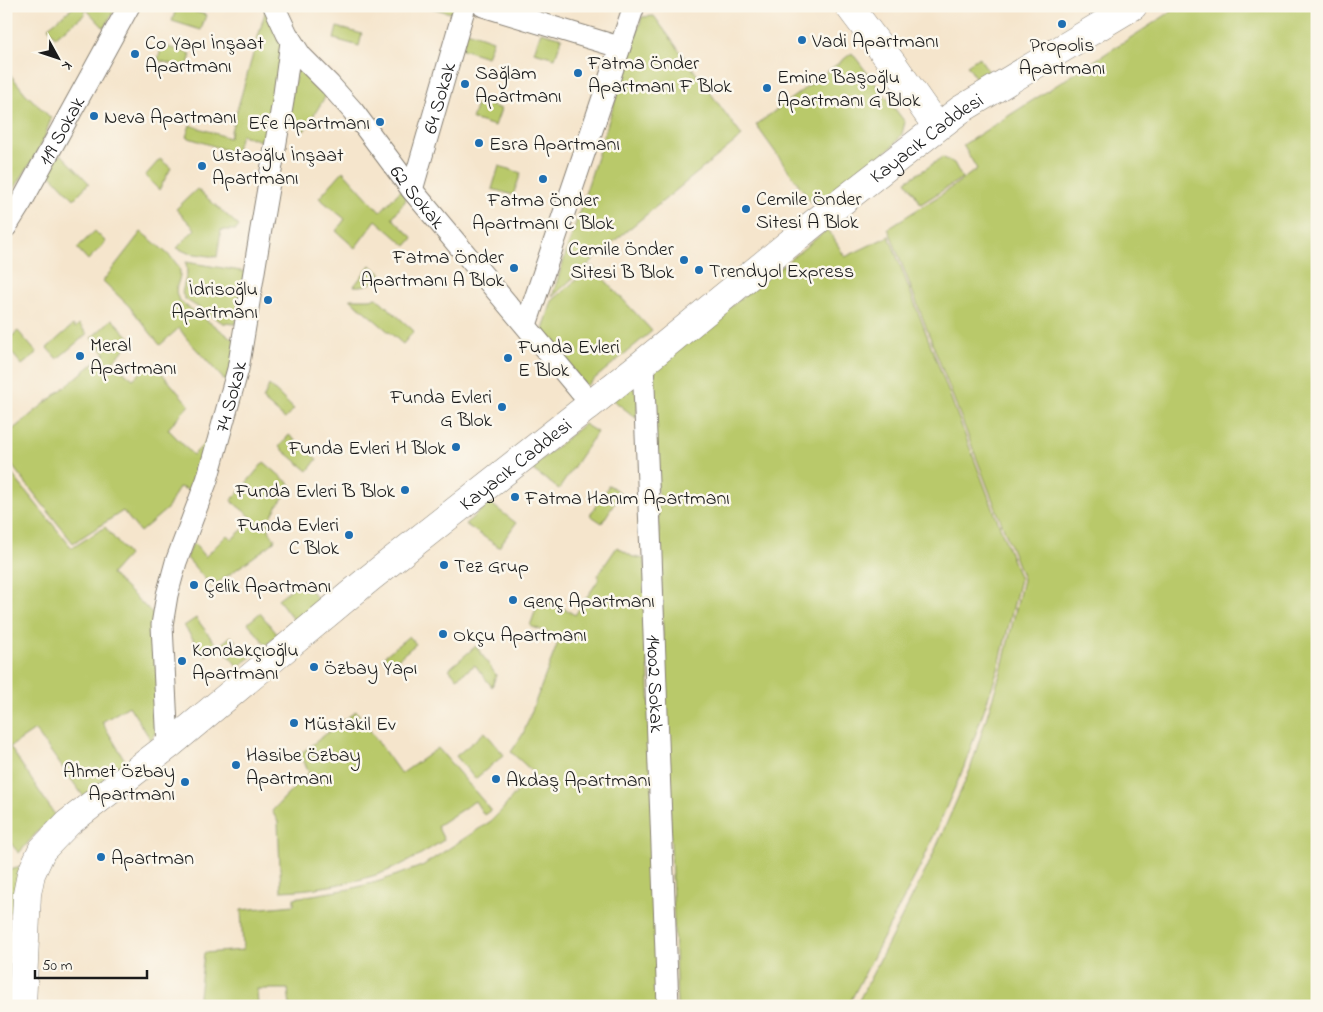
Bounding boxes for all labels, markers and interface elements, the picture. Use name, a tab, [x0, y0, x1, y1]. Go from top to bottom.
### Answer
marker: Propolis Apartmanı	[1056, 18, 1068, 30]
place label: Vadi Apartmanı	[811, 28, 939, 57]
place label: Co Yapı İnşaat Apartmanı	[145, 30, 264, 82]
north arrow	[32, 32, 82, 82]
place label: Propolis Apartmanı	[1019, 32, 1105, 84]
marker: Vadi Apartmanı	[796, 34, 808, 46]
marker: Co Yapı İnşaat Apartmanı	[129, 48, 141, 60]
place label: Fatma Önder Apartmanı F Blok	[587, 50, 732, 102]
text: K	[56, 56, 77, 76]
street label: 64 Sokak	[417, 59, 465, 138]
place label: Sağlam Apartmanı	[475, 60, 562, 112]
place label: Emine Başoğlu Apartmanı G Blok	[777, 64, 921, 116]
marker: Fatma Önder Apartmanı F Blok	[572, 67, 584, 79]
marker: Sağlam Apartmanı	[459, 78, 471, 90]
marker: Emine Başoğlu Apartmanı G Blok	[761, 82, 773, 94]
street label: Kayacık Caddesi	[865, 87, 990, 192]
street label: 119 Sokak	[32, 92, 94, 171]
place label: Neva Apartmanı	[104, 104, 237, 133]
marker: Neva Apartmanı	[88, 110, 100, 122]
place label: Efe Apartmanı	[248, 110, 370, 139]
marker: Efe Apartmanı	[374, 116, 386, 128]
place label: Esra Apartmanı	[489, 131, 620, 160]
marker: Esra Apartmanı	[473, 137, 485, 149]
place label: Ustaoğlu İnşaat Apartmanı	[212, 142, 344, 194]
marker: Ustaoğlu İnşaat Apartmanı	[196, 160, 208, 172]
street label: 62 Sokak	[381, 160, 451, 236]
marker: Fatma Önder Apartmanı C Blok	[537, 173, 549, 185]
place label: Cemile Önder Sitesi A Blok	[756, 186, 863, 238]
place label: Fatma Önder Apartmanı C Blok	[472, 187, 614, 239]
marker: Cemile Önder Sitesi A Blok	[740, 203, 752, 215]
place label: Cemile Önder Sitesi B Blok	[568, 236, 675, 288]
place label: Fatma Önder Apartmanı A Blok	[361, 244, 505, 296]
marker: Cemile Önder Sitesi B Blok	[678, 254, 690, 266]
place label: Trendyol Express	[709, 258, 854, 287]
marker: Fatma Önder Apartmanı A Blok	[508, 262, 520, 274]
marker: Trendyol Express	[693, 264, 705, 276]
place label: İdrisoğlu Apartmanı	[171, 276, 258, 328]
marker: İdrisoğlu Apartmanı	[262, 294, 274, 306]
place label: Meral Apartmanı	[90, 332, 177, 384]
place label: Funda Evleri E Blok	[517, 334, 620, 386]
marker: Meral Apartmanı	[74, 350, 86, 362]
marker: Funda Evleri E Blok	[502, 352, 514, 364]
street label: 74 Sokak	[209, 359, 256, 436]
place label: Funda Evleri G Blok	[389, 384, 492, 436]
marker: Funda Evleri G Blok	[496, 401, 508, 413]
street label: Kayacık Caddesi	[454, 412, 579, 519]
place label: Funda Evleri H Blok	[287, 435, 446, 464]
marker: Funda Evleri H Blok	[450, 441, 462, 453]
place label: Funda Evleri B Blok	[235, 478, 395, 507]
marker: Funda Evleri B Blok	[399, 484, 411, 496]
place label: Fatma Hanım Apartmanı	[524, 485, 730, 514]
marker: Fatma Hanım Apartmanı	[509, 491, 521, 503]
place label: Funda Evleri C Blok	[236, 512, 339, 564]
marker: Funda Evleri C Blok	[343, 529, 355, 541]
place label: Tez Grup	[454, 553, 529, 582]
marker: Tez Grup	[438, 559, 450, 571]
place label: Çelik Apartmanı	[204, 573, 331, 602]
marker: Çelik Apartmanı	[188, 579, 200, 591]
place label: Genç Apartmanı	[523, 588, 655, 617]
marker: Genç Apartmanı	[507, 594, 519, 606]
place label: Okçu Apartmanı	[453, 622, 587, 651]
marker: Okçu Apartmanı	[437, 628, 449, 640]
street label: 14002 Sokak	[637, 634, 670, 734]
place label: Kondakçıoğlu Apartmanı	[192, 637, 299, 689]
marker: Kondakçıoğlu Apartmanı	[176, 655, 188, 667]
place label: Özbay Yapı	[324, 655, 417, 684]
marker: Özbay Yapı	[308, 661, 320, 673]
place label: Müstakil Ev	[304, 711, 396, 740]
marker: Müstakil Ev	[288, 717, 300, 729]
place label: Hasibe Özbay Apartmanı	[246, 742, 361, 794]
place label: Ahmet Özbay Apartmanı	[63, 758, 175, 810]
marker: Hasibe Özbay Apartmanı	[230, 759, 242, 771]
place label: Akdaş Apartmanı	[506, 767, 651, 796]
marker: Akdaş Apartmanı	[490, 773, 502, 785]
marker: Ahmet Özbay Apartmanı	[179, 776, 191, 788]
place label: Apartman	[111, 845, 194, 874]
marker: Apartman	[95, 851, 107, 863]
scale bar	[35, 947, 148, 979]
text: 50 m	[42, 955, 73, 977]

